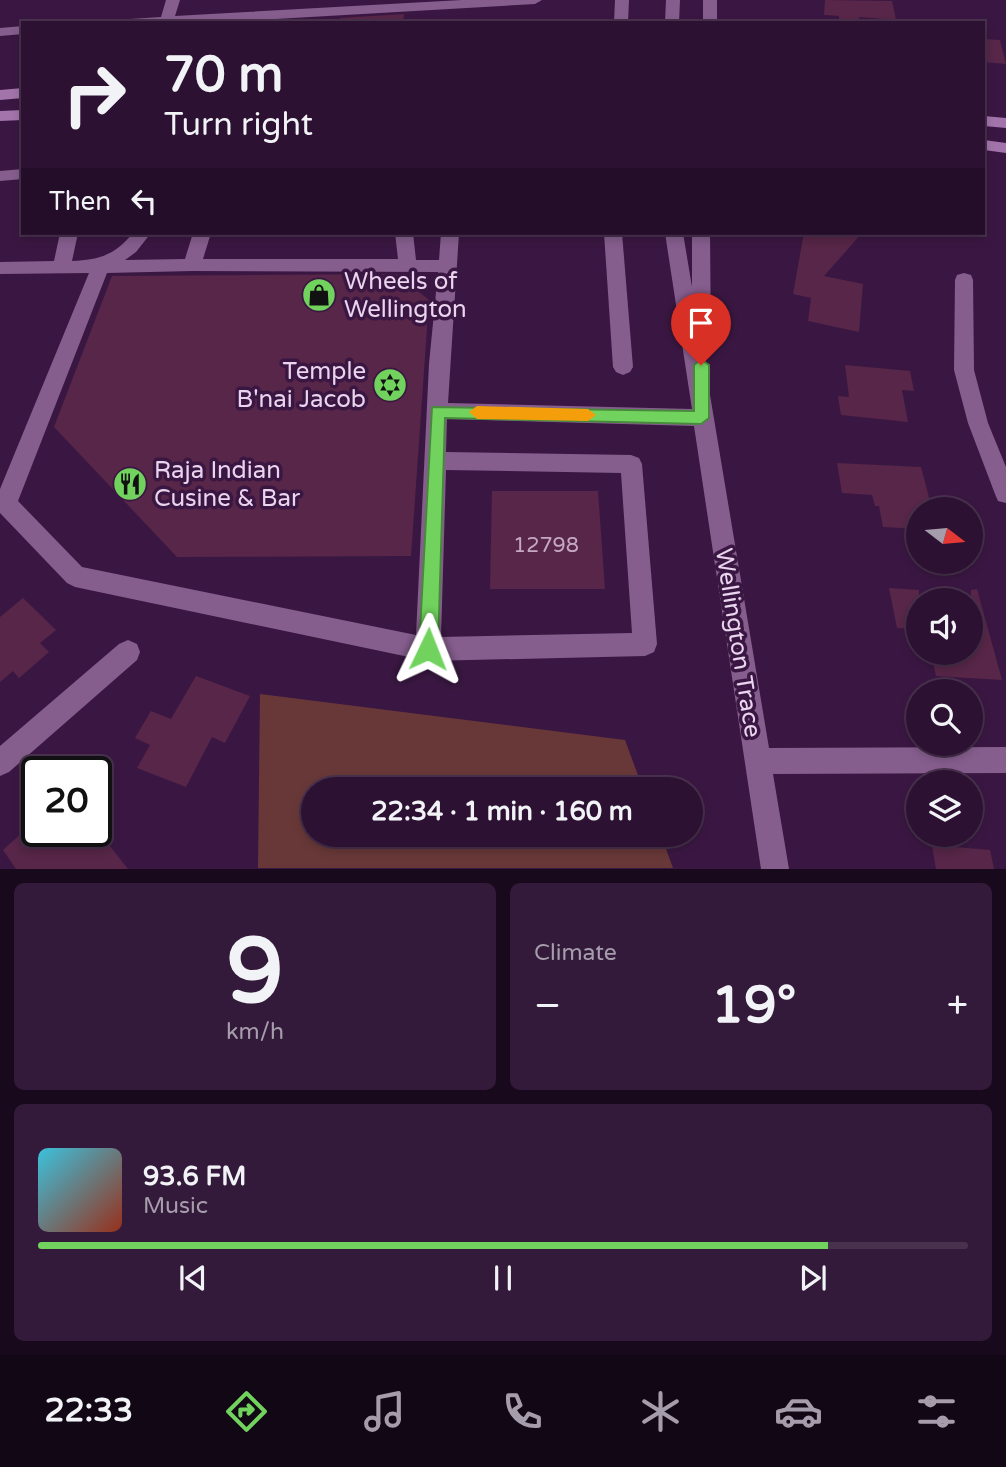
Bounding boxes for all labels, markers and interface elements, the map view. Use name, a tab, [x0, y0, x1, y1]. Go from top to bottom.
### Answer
text: 70 m	[164, 46, 283, 105]
icon: right	[49, 49, 140, 140]
text: Turn right	[164, 106, 313, 144]
icon: left	[125, 182, 163, 220]
text: Then	[49, 186, 111, 217]
place label: Wheels of Wellington	[344, 267, 467, 324]
shop icon: Wheels of Wellington	[300, 276, 338, 314]
pin	[671, 293, 731, 365]
icon: arrive	[682, 304, 720, 342]
place label: Temple B'nai Jacob	[237, 357, 366, 414]
synagogue icon: Temple B'nai Jacob	[371, 366, 409, 404]
place label: Raja Indian Cusine & Bar	[154, 456, 301, 513]
restaurant icon: Raja Indian Cusine & Bar	[111, 465, 149, 503]
north arrow	[906, 497, 984, 574]
map controls	[906, 497, 983, 847]
house number: 12798	[513, 533, 579, 558]
street label: Wellington Trace	[709, 546, 767, 740]
button: sound	[906, 588, 983, 665]
position arrow	[391, 612, 465, 686]
button: search	[906, 679, 983, 756]
speed limit sign: 20	[21, 756, 112, 847]
button: layers	[906, 770, 983, 847]
text: 22:34 · 1 min · 160 m	[371, 796, 633, 827]
text: 9	[226, 917, 284, 1027]
text: Climate	[534, 939, 617, 967]
text: 19°	[711, 974, 796, 1037]
text: −	[534, 983, 561, 1029]
text: +	[947, 983, 968, 1029]
text: km/h	[226, 1018, 284, 1046]
text: 93.6 FM	[143, 1161, 246, 1192]
text: Music	[143, 1192, 208, 1220]
icon: previous	[174, 1259, 212, 1297]
icon: pause	[484, 1259, 522, 1297]
icon: next	[794, 1259, 832, 1297]
icon: directions	[222, 1387, 271, 1436]
icon: music	[360, 1387, 409, 1436]
icon: phone	[498, 1387, 547, 1436]
icon: climate	[636, 1387, 685, 1436]
icon: car	[774, 1387, 823, 1436]
icon: filters	[912, 1387, 961, 1436]
text: 22:33	[45, 1392, 133, 1430]

